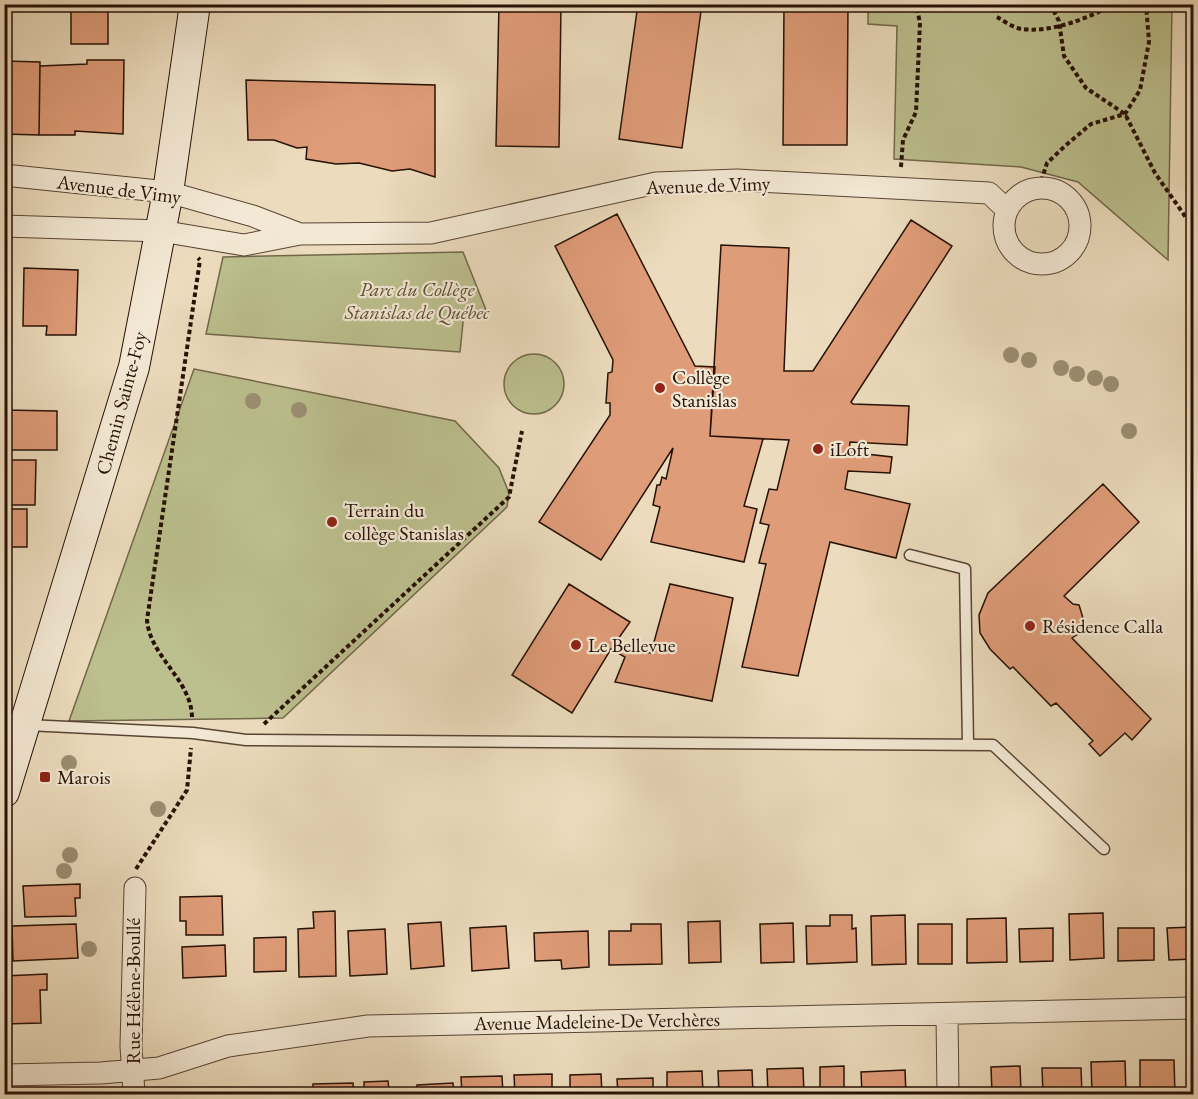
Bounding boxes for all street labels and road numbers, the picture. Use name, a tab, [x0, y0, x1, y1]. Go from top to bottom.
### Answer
street label: Avenue de Vimy	[54, 168, 183, 210]
street label: Avenue de Vimy	[644, 170, 771, 200]
street label: Chemin Sainte-Foy	[89, 328, 153, 478]
street label: Rue Hélène-Boullé	[120, 917, 146, 1064]
street label: Avenue Madeleine-De Verchères	[473, 1006, 720, 1036]

